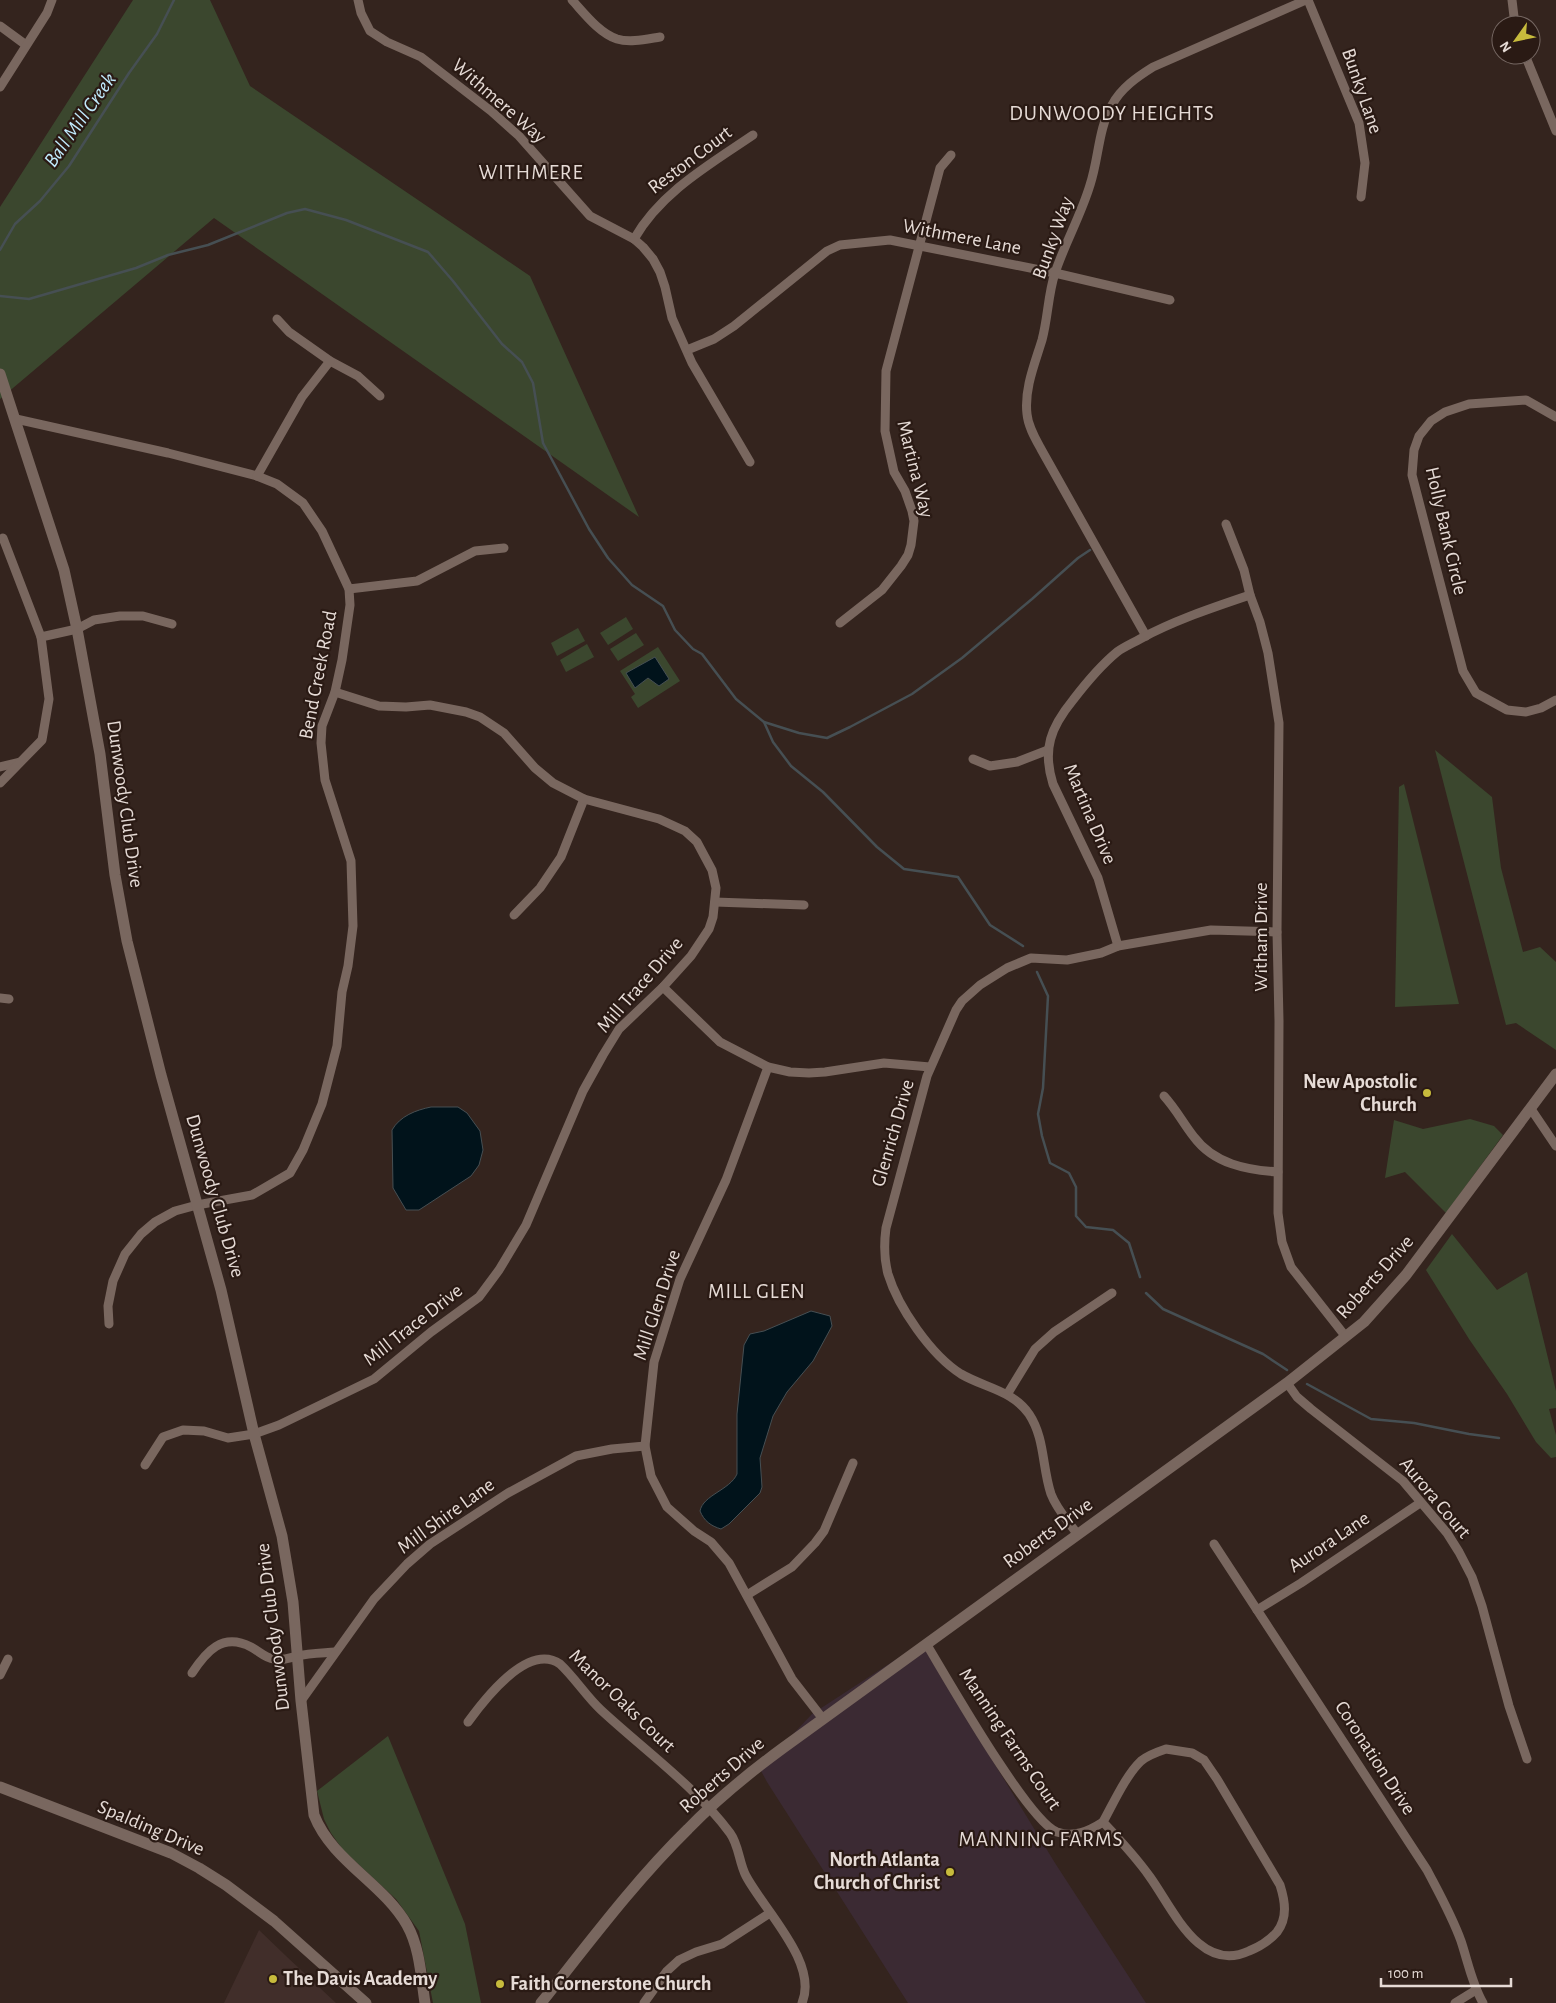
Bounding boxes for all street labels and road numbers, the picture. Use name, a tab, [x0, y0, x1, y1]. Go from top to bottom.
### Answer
street label: Bunky Lane	[1338, 46, 1386, 136]
street label: Withmere Way	[448, 55, 550, 147]
street label: Reston Court	[644, 122, 736, 198]
street label: Bunky Way	[1029, 194, 1077, 282]
street label: Withmere Lane	[901, 216, 1023, 258]
street label: Martina Way	[893, 418, 937, 520]
street label: Holly Bank Circle	[1422, 465, 1470, 597]
street label: Bend Creek Road	[296, 609, 340, 741]
street label: Dunwoody Club Drive	[103, 719, 147, 889]
street label: Martina Drive	[1060, 761, 1120, 867]
street label: Witham Drive	[1251, 882, 1271, 992]
street label: Mill Trace Drive	[593, 933, 687, 1037]
street label: Glenrich Drive	[868, 1077, 918, 1189]
street label: Dunwoody Club Drive	[182, 1112, 248, 1280]
street label: Roberts Drive	[1332, 1231, 1418, 1323]
street label: Mill Glen Drive	[630, 1247, 684, 1363]
street label: Mill Trace Drive	[360, 1280, 466, 1370]
street label: Aurora Court	[1396, 1454, 1475, 1543]
street label: Mill Shire Lane	[394, 1474, 498, 1558]
street label: Roberts Drive	[1000, 1494, 1096, 1572]
street label: Aurora Lane	[1285, 1508, 1373, 1576]
street label: Dunwoody Club Drive	[253, 1542, 293, 1712]
street label: Manor Oaks Court	[565, 1646, 679, 1757]
street label: Manning Farms Court	[955, 1665, 1065, 1814]
street label: Coronation Drive	[1331, 1697, 1419, 1819]
street label: Roberts Drive	[676, 1733, 768, 1817]
street label: Spalding Drive	[95, 1797, 207, 1859]

